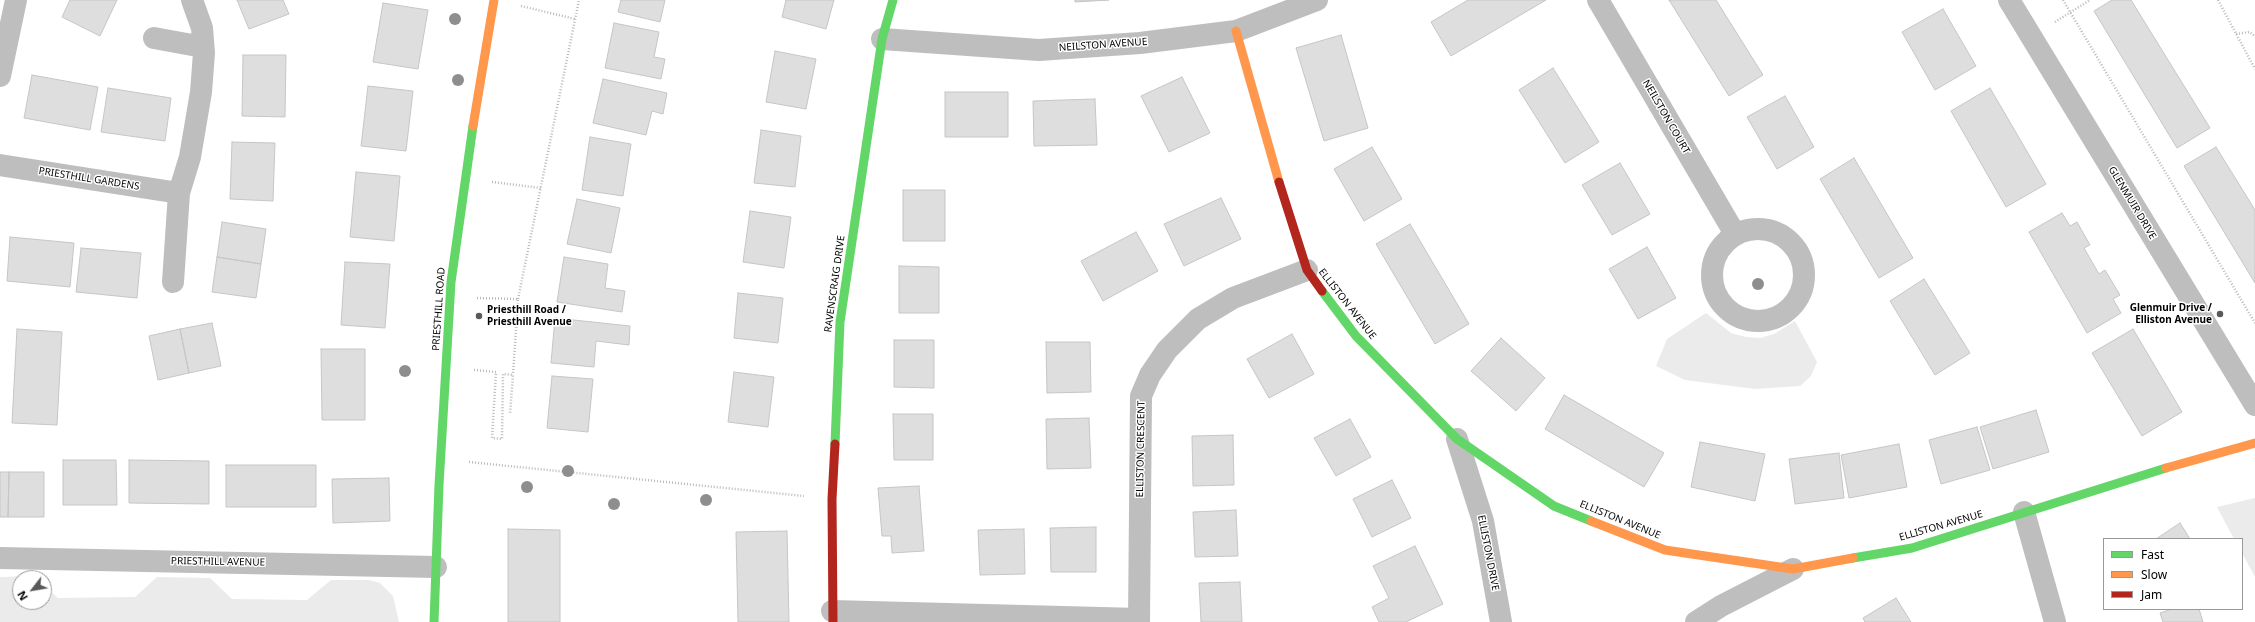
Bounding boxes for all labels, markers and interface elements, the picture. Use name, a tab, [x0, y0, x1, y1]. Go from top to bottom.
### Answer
street label: NEILSTON AVENUE	[1058, 36, 1148, 54]
street label: NEILSTON COURT	[1640, 78, 1692, 156]
street label: GLENMUIR DRIVE	[2106, 164, 2158, 242]
street label: PRIESTHILL GARDENS	[38, 165, 140, 193]
street label: RAVENSCRAIG DRIVE	[822, 235, 848, 333]
street label: ELLISTON AVENUE	[1316, 266, 1378, 342]
street label: PRIESTHILL ROAD	[430, 267, 448, 351]
place label: Glenmuir Drive / Elliston Avenue	[2130, 302, 2212, 326]
place label: Priesthill Road / Priesthill Avenue	[487, 304, 572, 328]
marker: Glenmuir Drive / Elliston Avenue	[2215, 309, 2225, 319]
marker: Priesthill Road / Priesthill Avenue	[474, 311, 484, 321]
street label: ELLISTON CRESCENT	[1134, 400, 1148, 498]
street label: ELLISTON AVENUE	[1578, 498, 1662, 542]
street label: ELLISTON AVENUE	[1898, 508, 1984, 544]
street label: ELLISTON DRIVE	[1475, 514, 1501, 592]
legend	[2103, 538, 2243, 610]
text: Fast	[2141, 546, 2164, 563]
street label: PRIESTHILL AVENUE	[171, 555, 265, 569]
text: Slow	[2141, 566, 2167, 583]
north arrow	[12, 570, 52, 610]
text: Jam	[2141, 586, 2162, 603]
text: N	[13, 588, 31, 604]

